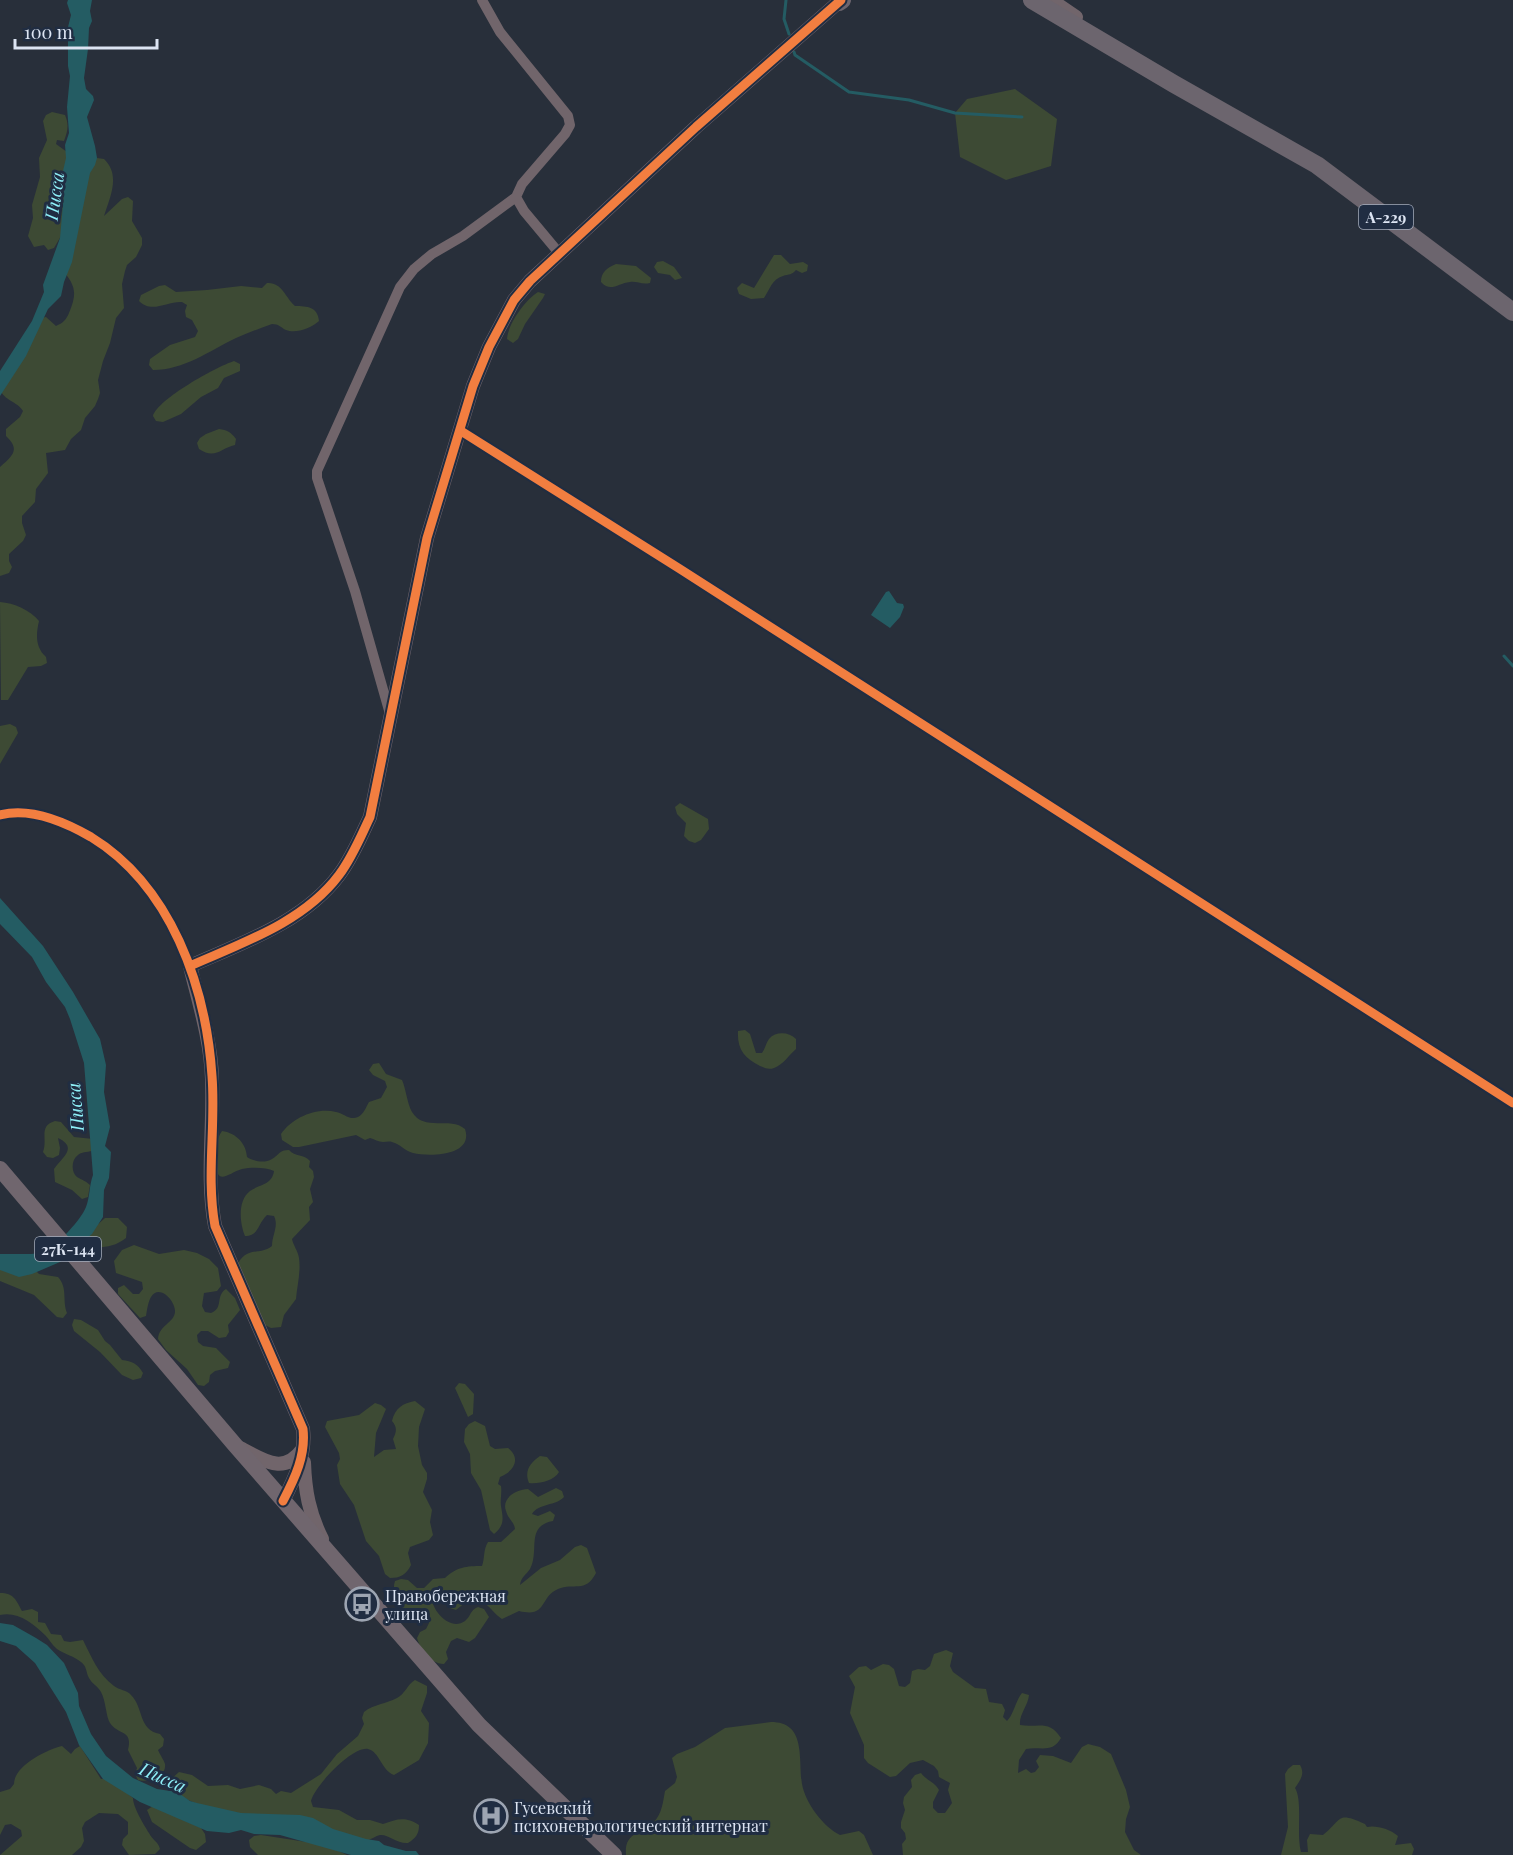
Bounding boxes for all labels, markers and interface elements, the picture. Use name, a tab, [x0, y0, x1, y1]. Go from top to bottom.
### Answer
scale bar	[15, 12, 158, 50]
text: 100 m	[24, 20, 73, 44]
water label: Писса	[39, 170, 69, 223]
road number: А-229	[1359, 205, 1413, 229]
water label: Писса	[61, 1082, 89, 1133]
road number: 27К-144	[35, 1237, 101, 1261]
place label: Правобережная улица	[384, 1585, 506, 1624]
bus stop icon: Правобережная улица	[344, 1586, 380, 1622]
water label: Писса	[135, 1756, 190, 1798]
place label: Гусевский психоневрологический интернат	[514, 1797, 768, 1836]
hospital icon: Гусевский психоневрологический интернат	[473, 1798, 509, 1834]

